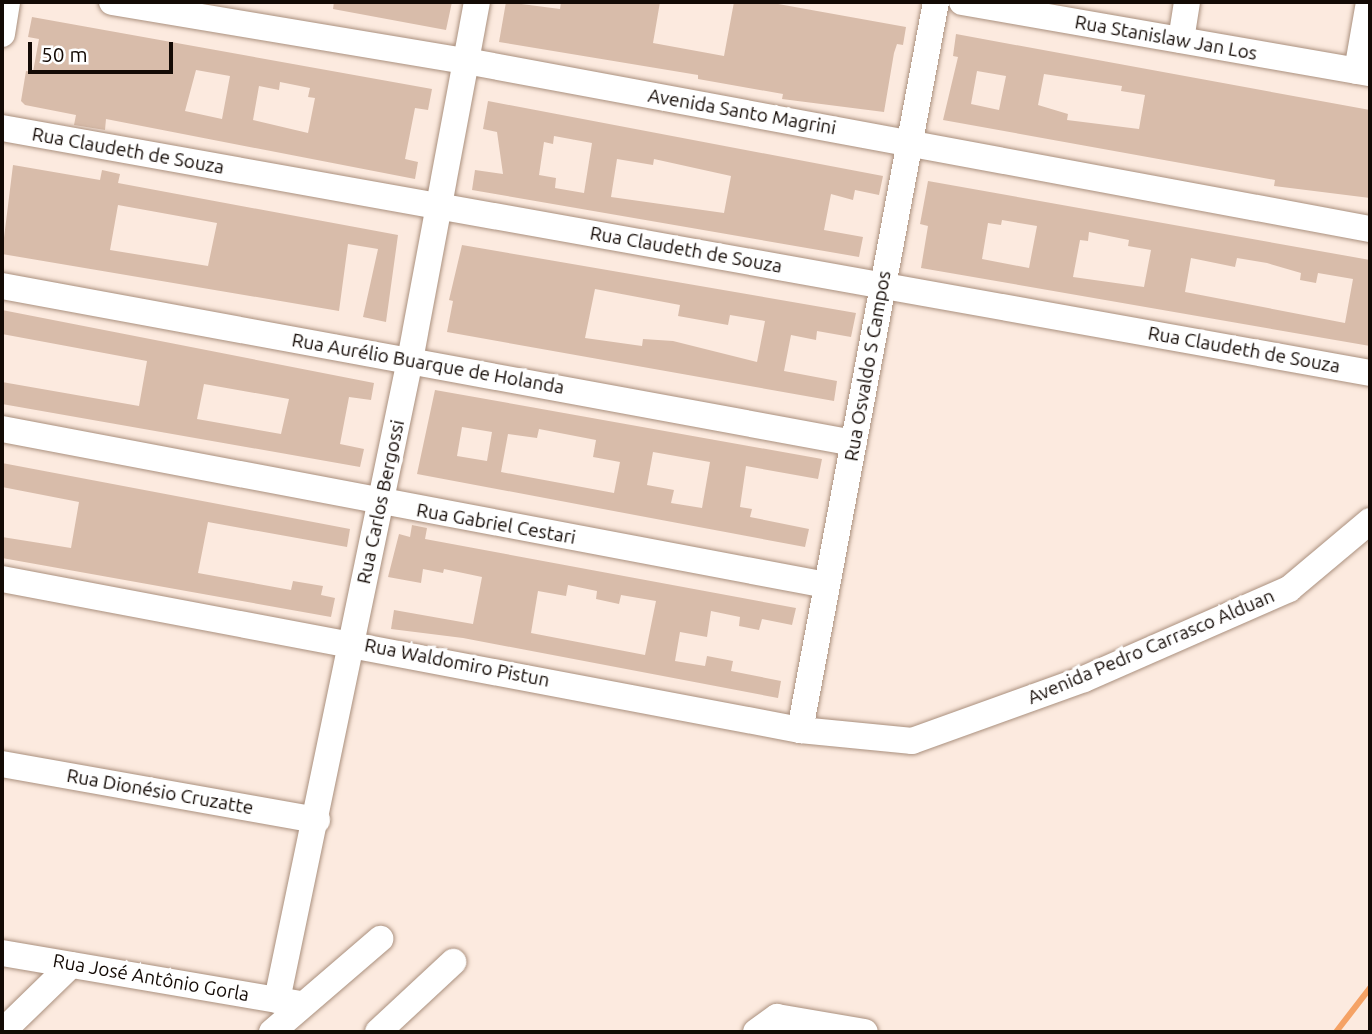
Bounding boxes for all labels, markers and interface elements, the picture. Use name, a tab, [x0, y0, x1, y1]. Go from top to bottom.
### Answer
street label: Rua Stanislaw Jan Los	[1073, 11, 1259, 65]
scale bar	[32, 28, 177, 72]
text: 50 m	[41, 42, 88, 66]
street label: Avenida Santo Magrini	[646, 84, 838, 140]
street label: Rua Claudeth de Souza	[30, 123, 226, 179]
street label: Rua Claudeth de Souza	[588, 222, 784, 278]
street label: Rua Osvaldo S Campos	[840, 269, 896, 463]
street label: Rua Claudeth de Souza	[1146, 322, 1342, 378]
street label: Rua Aurélio Buarque de Holanda	[290, 329, 566, 399]
street label: Rua Carlos Bergossi	[352, 418, 410, 586]
street label: Rua Gabriel Cestari	[415, 499, 577, 549]
street label: Avenida Pedro Carrasco Alduan	[1024, 585, 1278, 709]
street label: Rua Waldomiro Pistun	[363, 634, 551, 692]
street label: Rua Dionésio Cruzatte	[65, 764, 255, 820]
street label: Rua José Antônio Gorla	[51, 950, 251, 1006]

